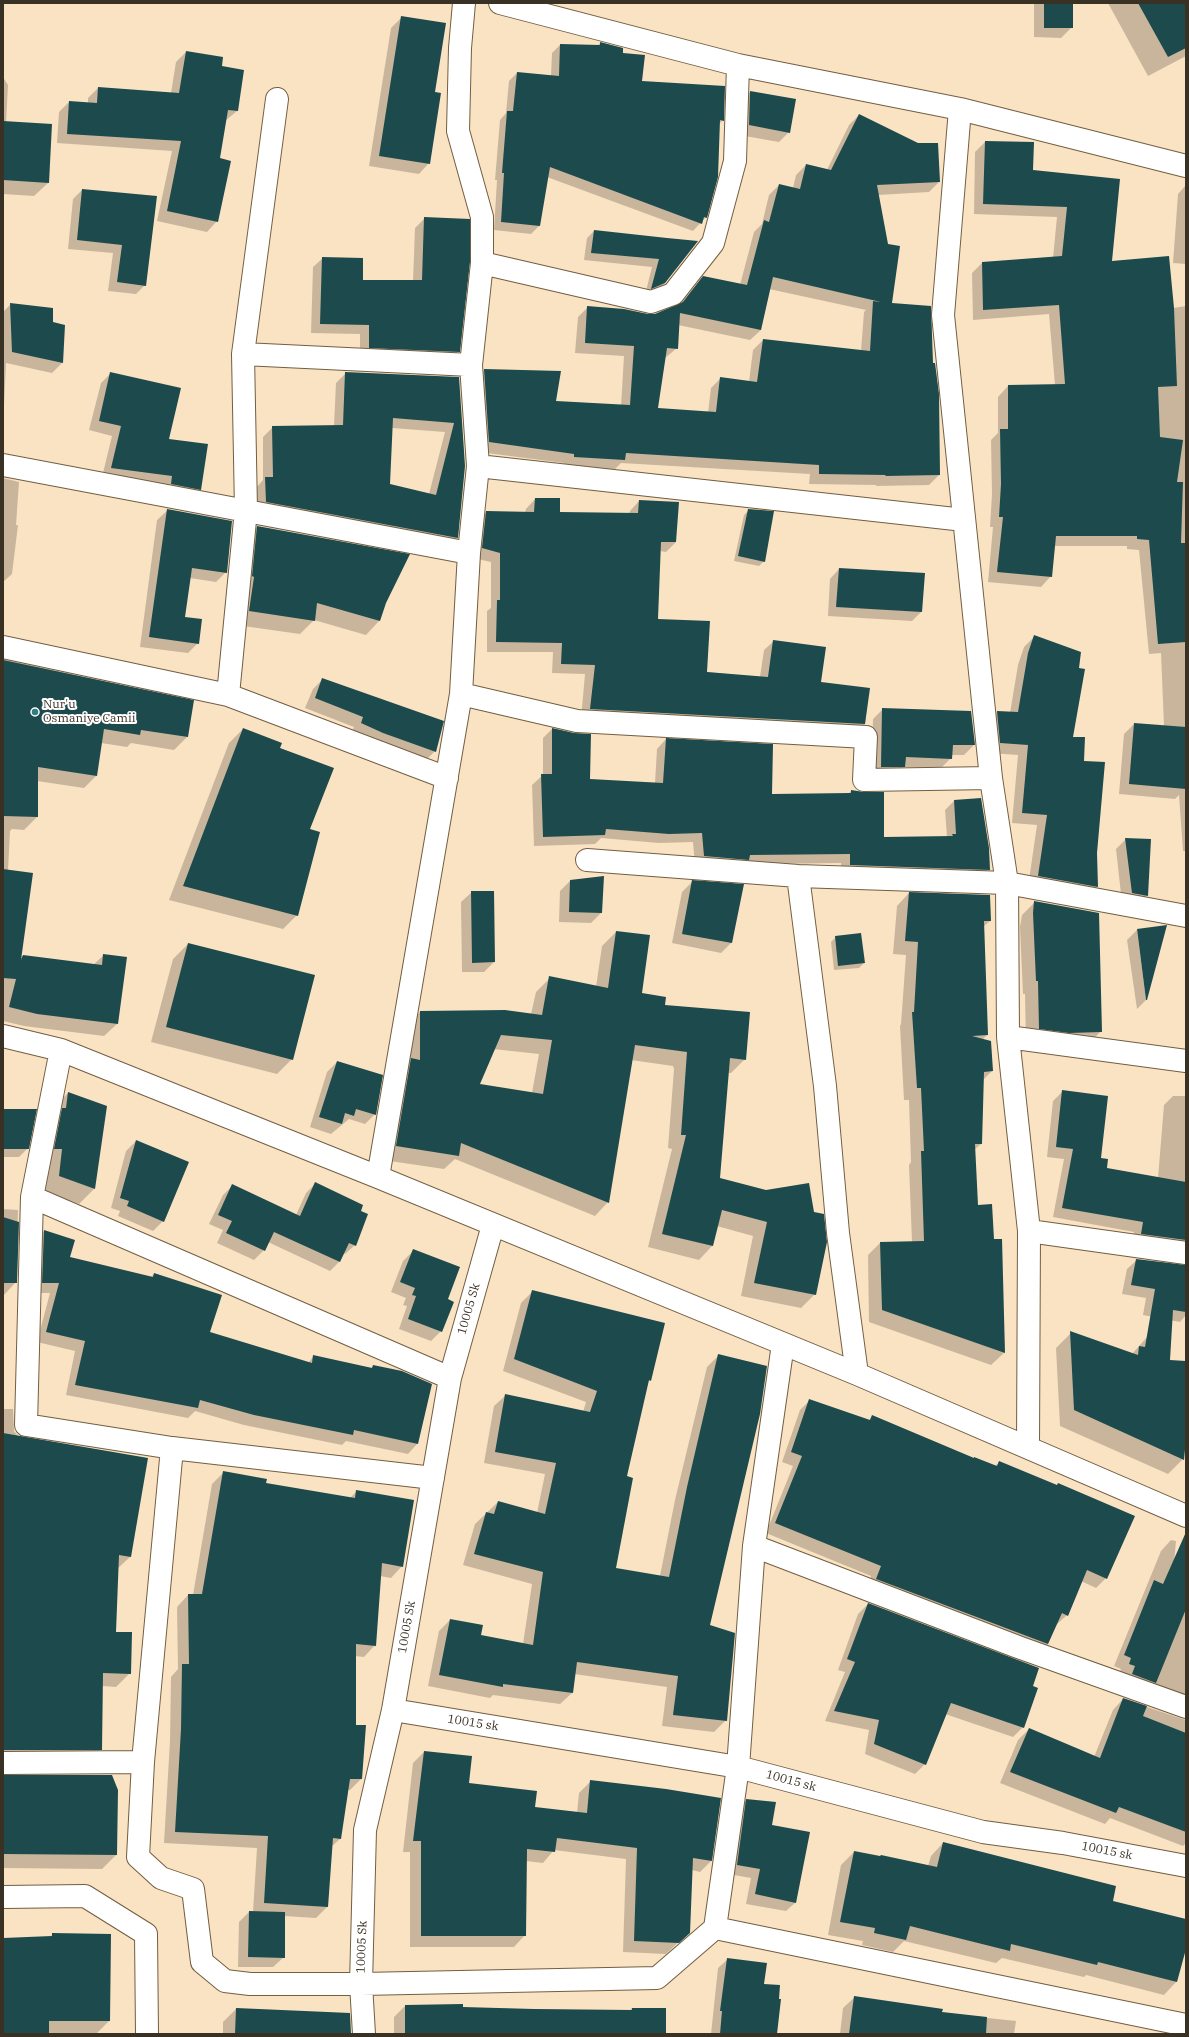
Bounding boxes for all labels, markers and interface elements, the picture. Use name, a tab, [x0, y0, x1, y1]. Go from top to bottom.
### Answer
place label: Nur'u Osmaniye Camii	[43, 698, 136, 726]
marker: Nur'u Osmaniye Camii	[30, 707, 40, 717]
street label: 10005 Sk	[455, 1282, 483, 1336]
street label: 10005 Sk	[395, 1600, 419, 1654]
street label: 10015 sk	[446, 1712, 500, 1734]
street label: 10015 sk	[764, 1767, 818, 1795]
street label: 10015 sk	[1080, 1839, 1134, 1863]
street label: 10005 Sk	[354, 1920, 370, 1974]

